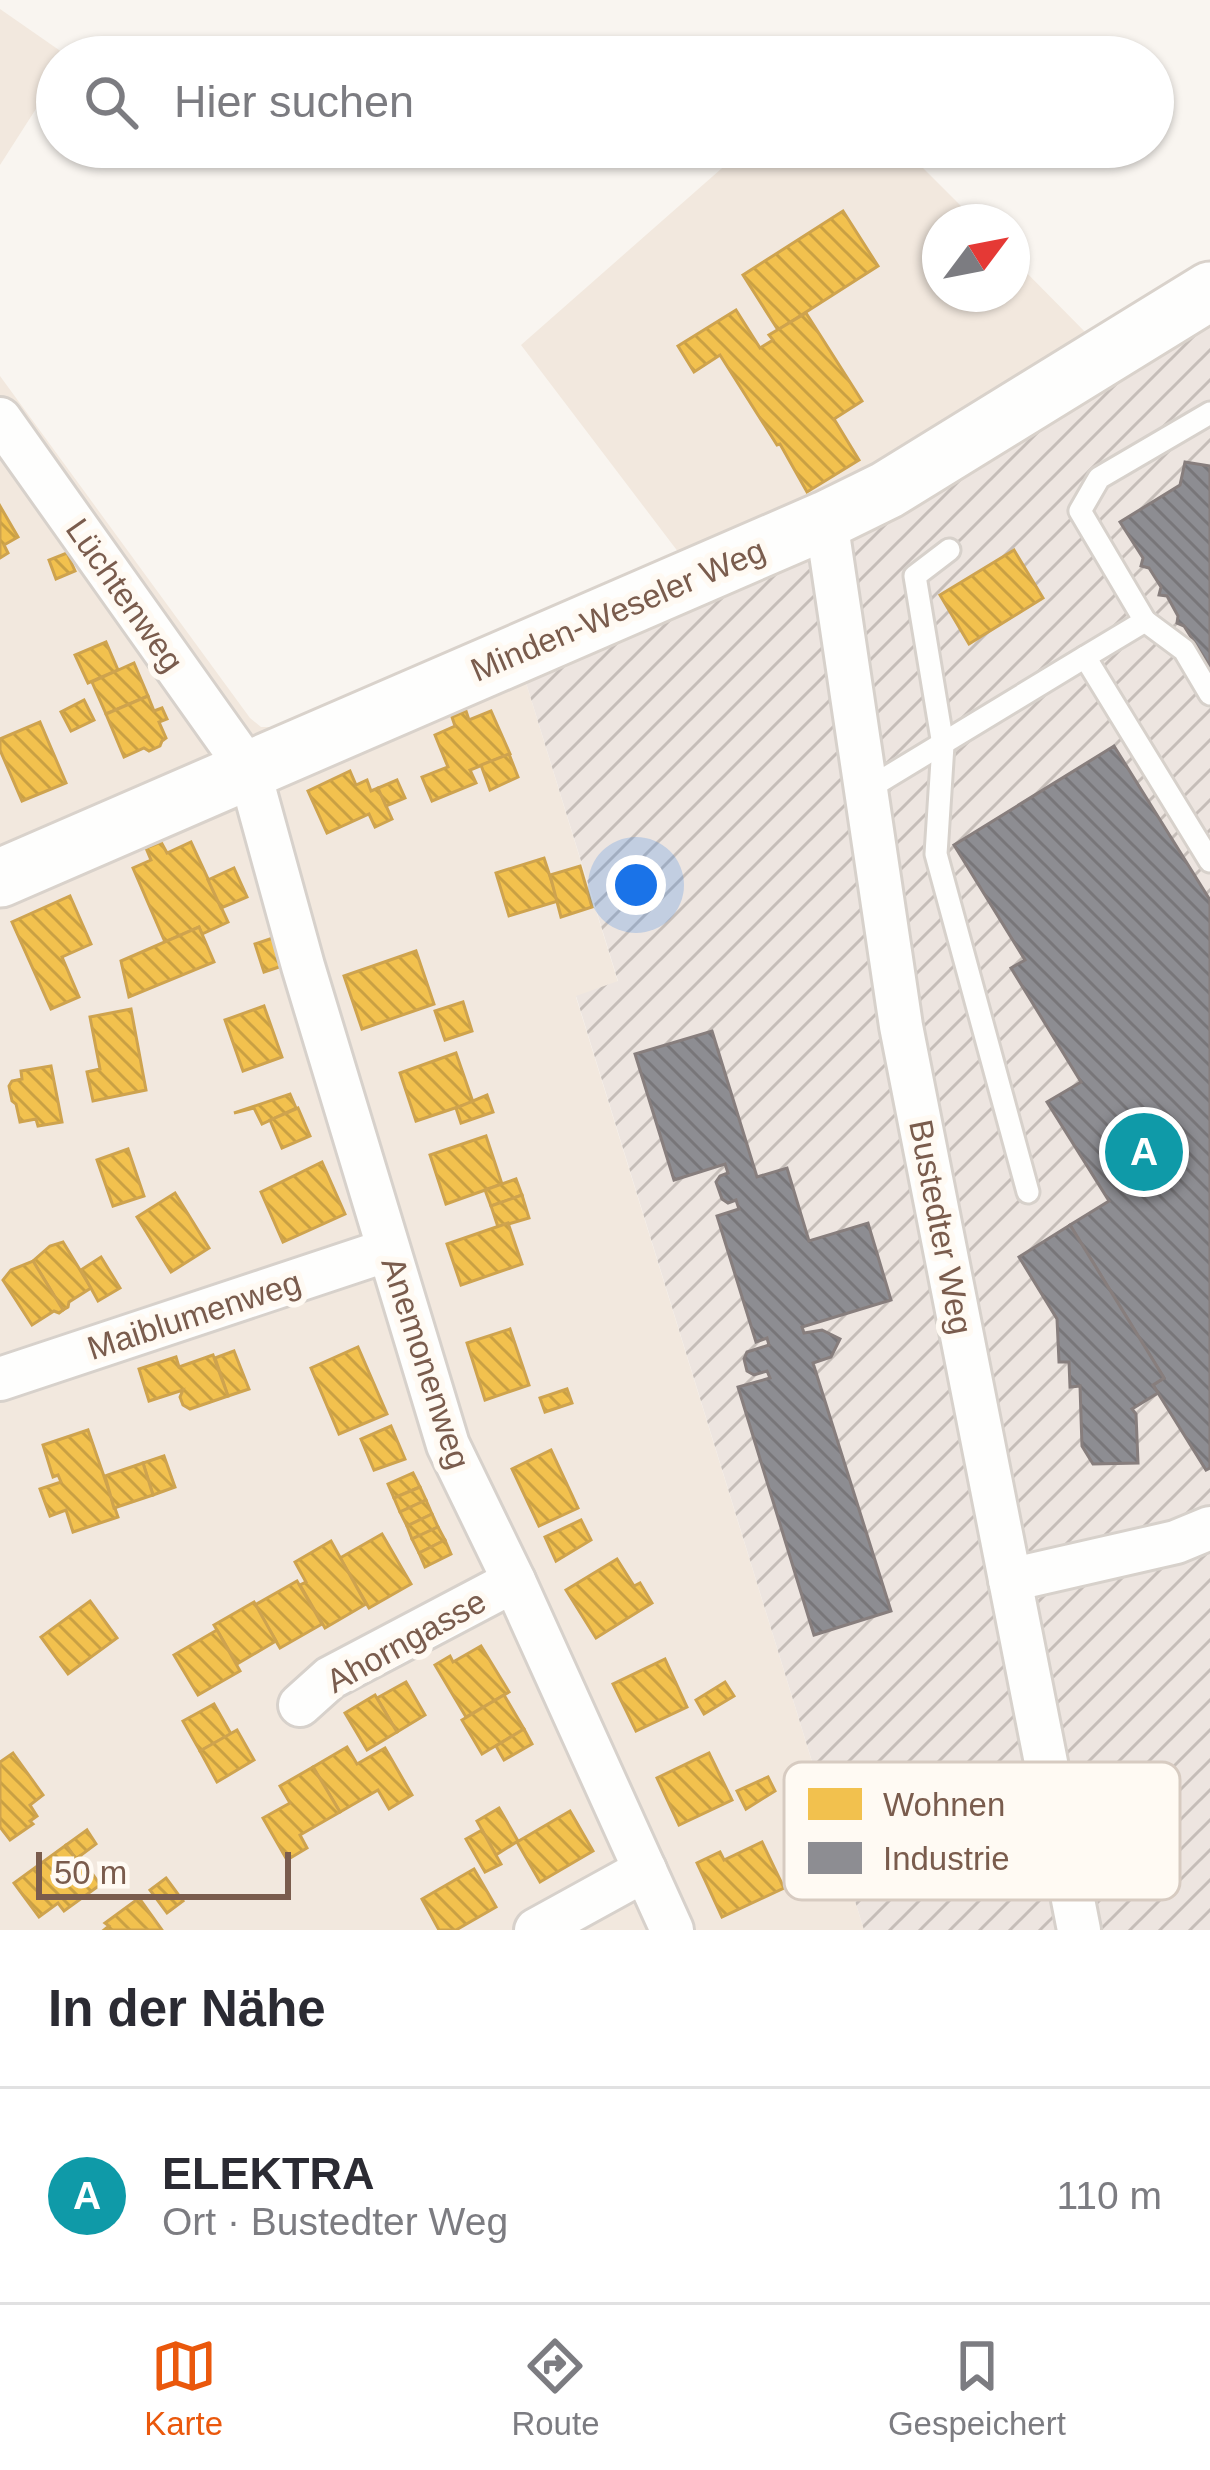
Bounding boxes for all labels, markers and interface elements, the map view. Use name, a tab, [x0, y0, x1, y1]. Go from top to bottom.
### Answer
search box	[36, 36, 1174, 168]
icon: search	[78, 69, 144, 135]
text: Hier suchen	[174, 76, 414, 127]
north arrow	[922, 204, 1030, 312]
street label: Lüchtenweg	[59, 511, 191, 679]
street label: Minden-Weseler Weg	[465, 531, 771, 689]
your location	[606, 855, 666, 915]
pin: A	[1105, 1107, 1183, 1197]
street label: Bustedter Weg	[902, 1117, 980, 1337]
street label: Anemonenweg	[374, 1253, 478, 1473]
street label: Maiblumenweg	[83, 1263, 305, 1367]
street label: Ahorngasse	[320, 1582, 492, 1700]
legend	[784, 1762, 1180, 1900]
text: Wohnen	[883, 1786, 1005, 1823]
text: Industrie	[883, 1840, 1010, 1877]
scale bar	[36, 1846, 291, 1899]
text: 50 m	[54, 1854, 127, 1891]
text: In der Nähe	[48, 1980, 326, 2037]
text: ELEKTRA	[162, 2148, 375, 2199]
text: A	[73, 2174, 101, 2217]
text: 110 m	[1057, 2174, 1162, 2217]
text: Ort · Bustedter Weg	[162, 2200, 508, 2243]
tab: Karte	[144, 2333, 223, 2443]
tab: Route	[511, 2333, 600, 2443]
tab: Gespeichert	[888, 2333, 1066, 2443]

